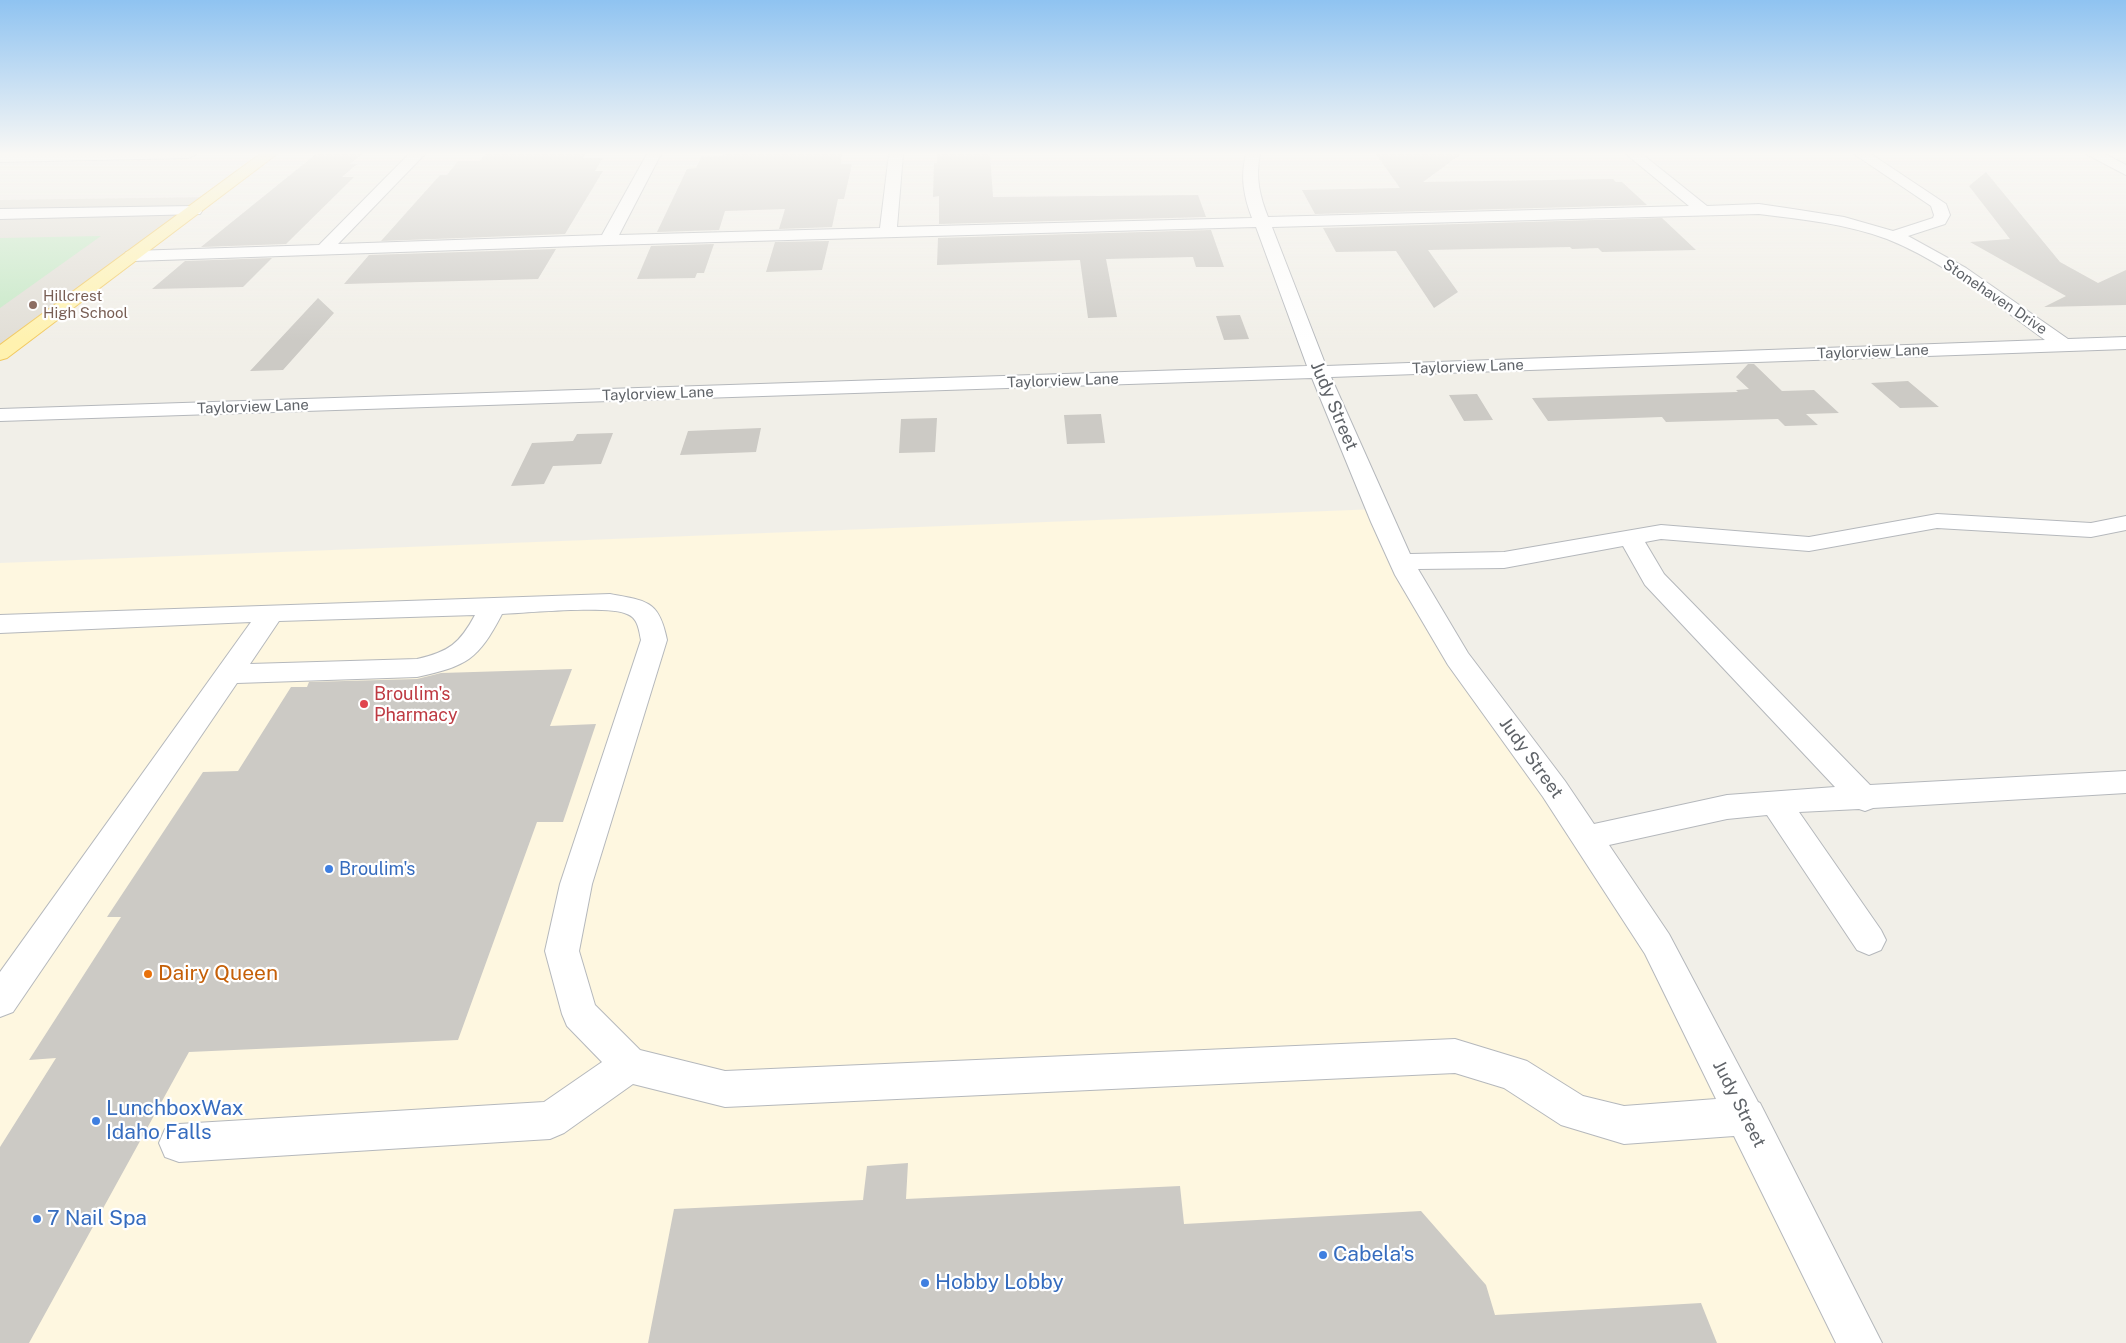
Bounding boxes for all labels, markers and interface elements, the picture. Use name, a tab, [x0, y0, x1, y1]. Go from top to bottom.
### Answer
street label: Stonehaven Drive	[1939, 255, 2051, 339]
place label: Hillcrest High School	[43, 287, 128, 322]
marker: Hillcrest High School	[27, 299, 39, 311]
street label: Taylorview Lane	[1817, 341, 1929, 363]
street label: Taylorview Lane	[1412, 356, 1524, 378]
street label: Judy Street	[1306, 358, 1362, 454]
street label: Taylorview Lane	[1007, 370, 1119, 392]
street label: Taylorview Lane	[602, 383, 714, 405]
street label: Taylorview Lane	[197, 396, 309, 418]
place label: Broulim's Pharmacy	[374, 683, 458, 726]
marker: Broulim's Pharmacy	[358, 698, 370, 710]
street label: Judy Street	[1494, 713, 1568, 803]
place label: Broulim's	[339, 858, 415, 880]
marker: Broulim's	[323, 863, 335, 875]
place label: Dairy Queen	[158, 961, 278, 987]
marker: Dairy Queen	[142, 968, 154, 980]
street label: Judy Street	[1708, 1057, 1770, 1151]
place label: LunchboxWax Idaho Falls	[106, 1096, 244, 1146]
marker: LunchboxWax Idaho Falls	[90, 1115, 102, 1127]
place label: 7 Nail Spa	[47, 1206, 147, 1232]
marker: 7 Nail Spa	[31, 1213, 43, 1225]
place label: Cabela's	[1333, 1242, 1414, 1268]
marker: Cabela's	[1317, 1249, 1329, 1261]
place label: Hobby Lobby	[935, 1270, 1064, 1296]
marker: Hobby Lobby	[919, 1277, 931, 1289]

